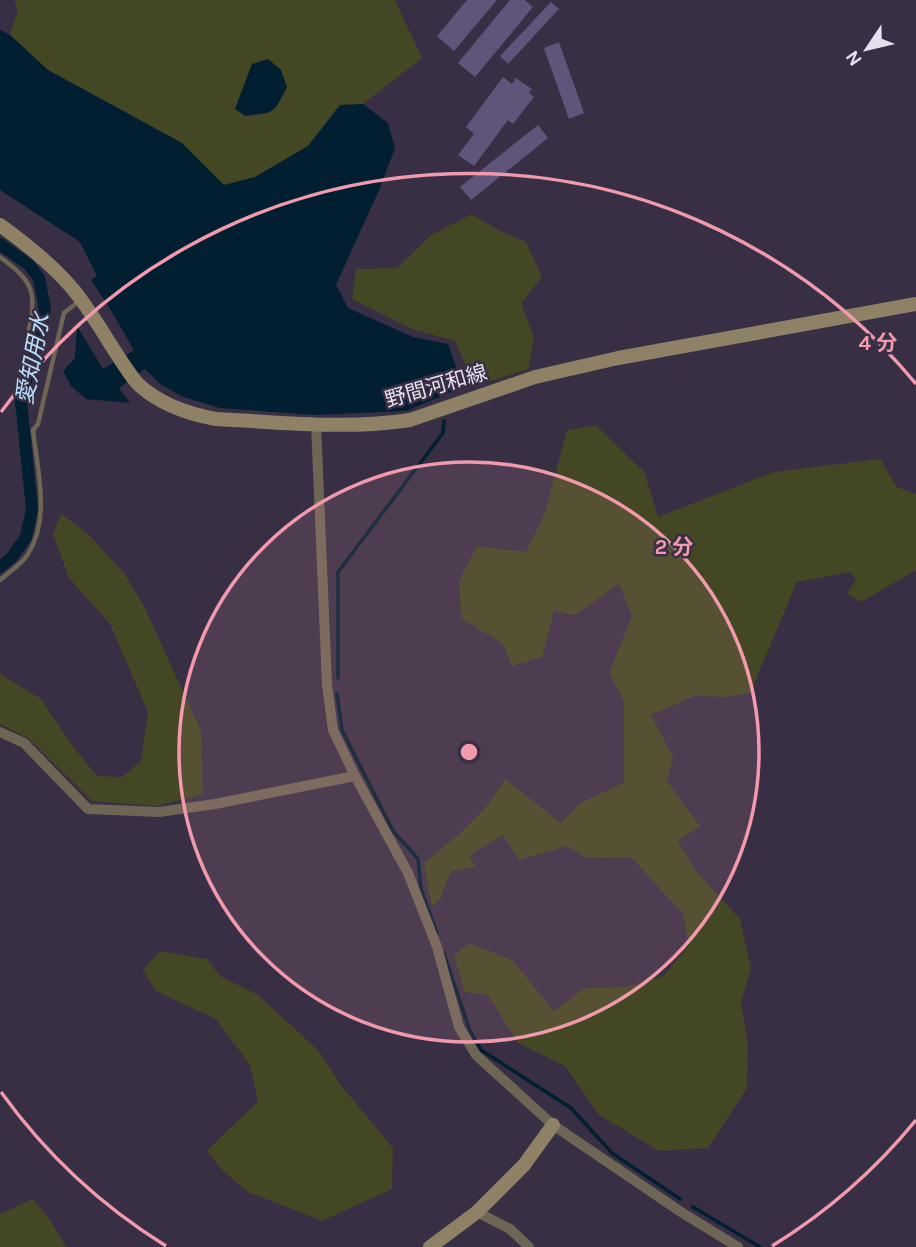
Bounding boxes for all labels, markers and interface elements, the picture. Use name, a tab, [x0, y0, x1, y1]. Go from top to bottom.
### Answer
north arrow	[832, 14, 902, 84]
text: N	[841, 46, 867, 70]
water label: 愛知用水	[11, 308, 56, 407]
text: 4 分	[859, 331, 897, 355]
street label: 野間河和線	[382, 360, 490, 412]
text: 2 分	[654, 535, 694, 559]
centre of rings	[457, 740, 481, 764]

